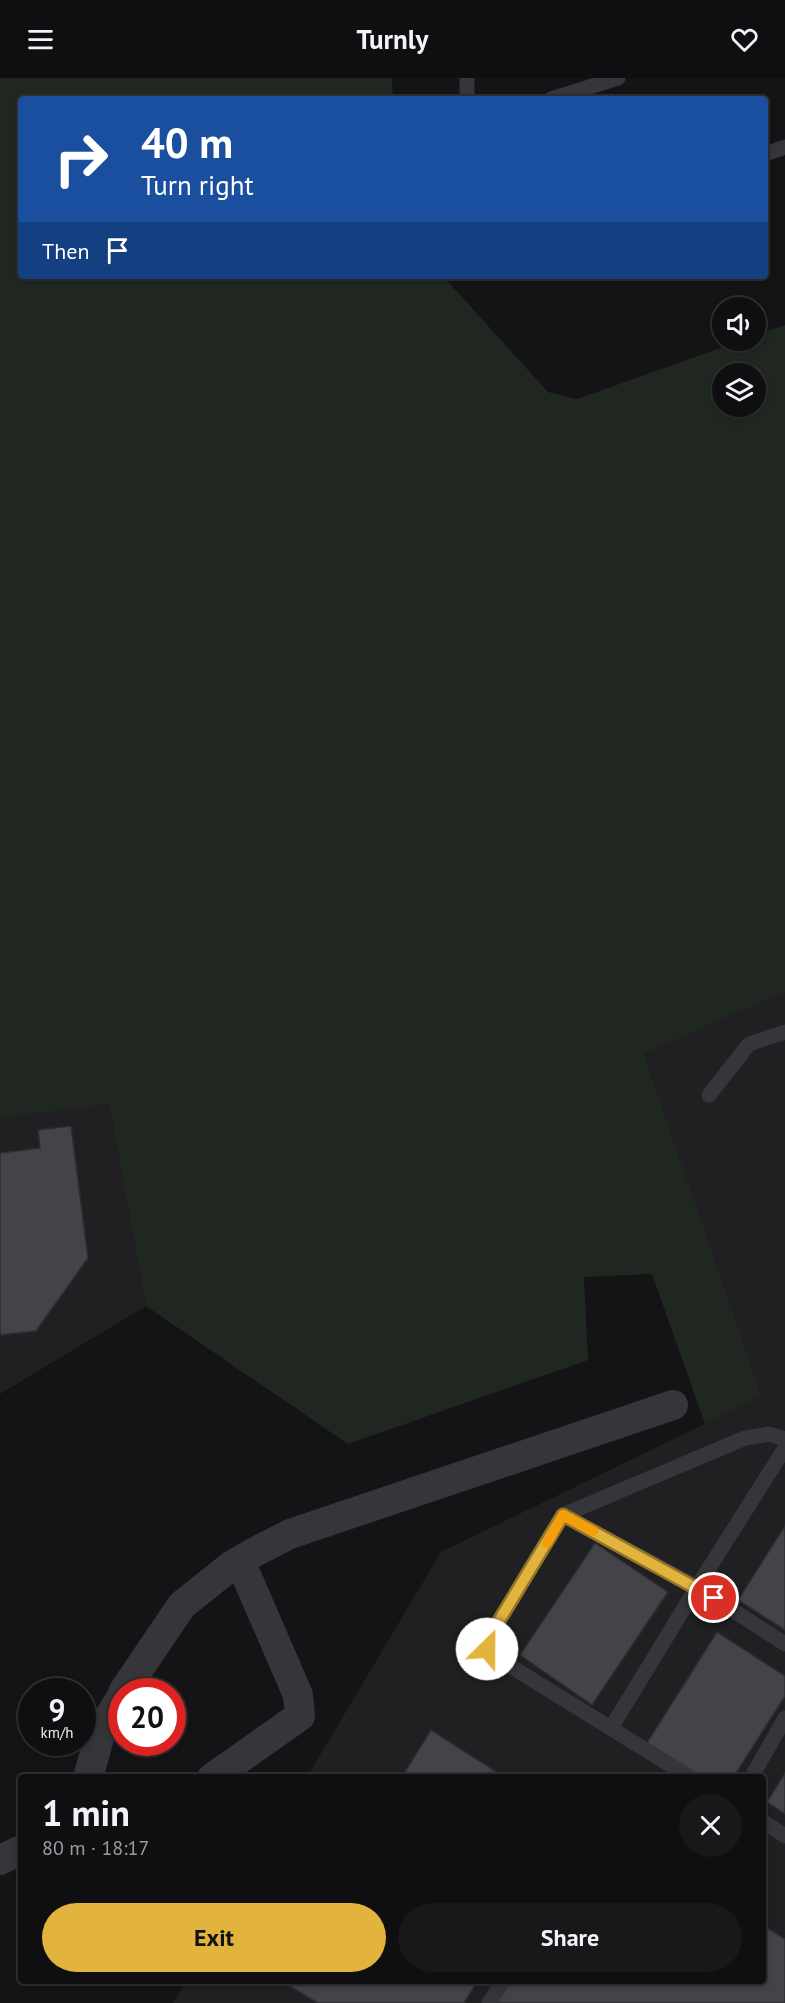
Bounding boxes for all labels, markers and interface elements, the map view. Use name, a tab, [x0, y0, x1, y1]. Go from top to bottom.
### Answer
text: Turnly	[356, 22, 429, 56]
icon: menu	[24, 23, 57, 56]
icon: heart	[728, 23, 761, 56]
text: 40 m	[141, 115, 233, 170]
icon: right	[42, 120, 120, 198]
text: Turn right	[141, 168, 254, 202]
icon: arrive	[101, 234, 134, 267]
text: Then	[42, 237, 89, 265]
map controls	[712, 297, 766, 417]
button: sound	[712, 297, 766, 351]
button: layers	[712, 363, 766, 417]
pin	[688, 1572, 739, 1623]
icon: arrive	[697, 1581, 730, 1614]
position arrow	[455, 1617, 519, 1681]
speed limit sign: 20	[108, 1678, 186, 1756]
text: 9	[48, 1690, 66, 1729]
text: km/h	[41, 1723, 73, 1742]
text: 1 min	[42, 1789, 130, 1836]
button: close	[679, 1794, 742, 1857]
text: 80 m · 18:17	[42, 1835, 149, 1861]
button: Exit	[42, 1903, 386, 1972]
button: Share	[398, 1903, 742, 1972]

